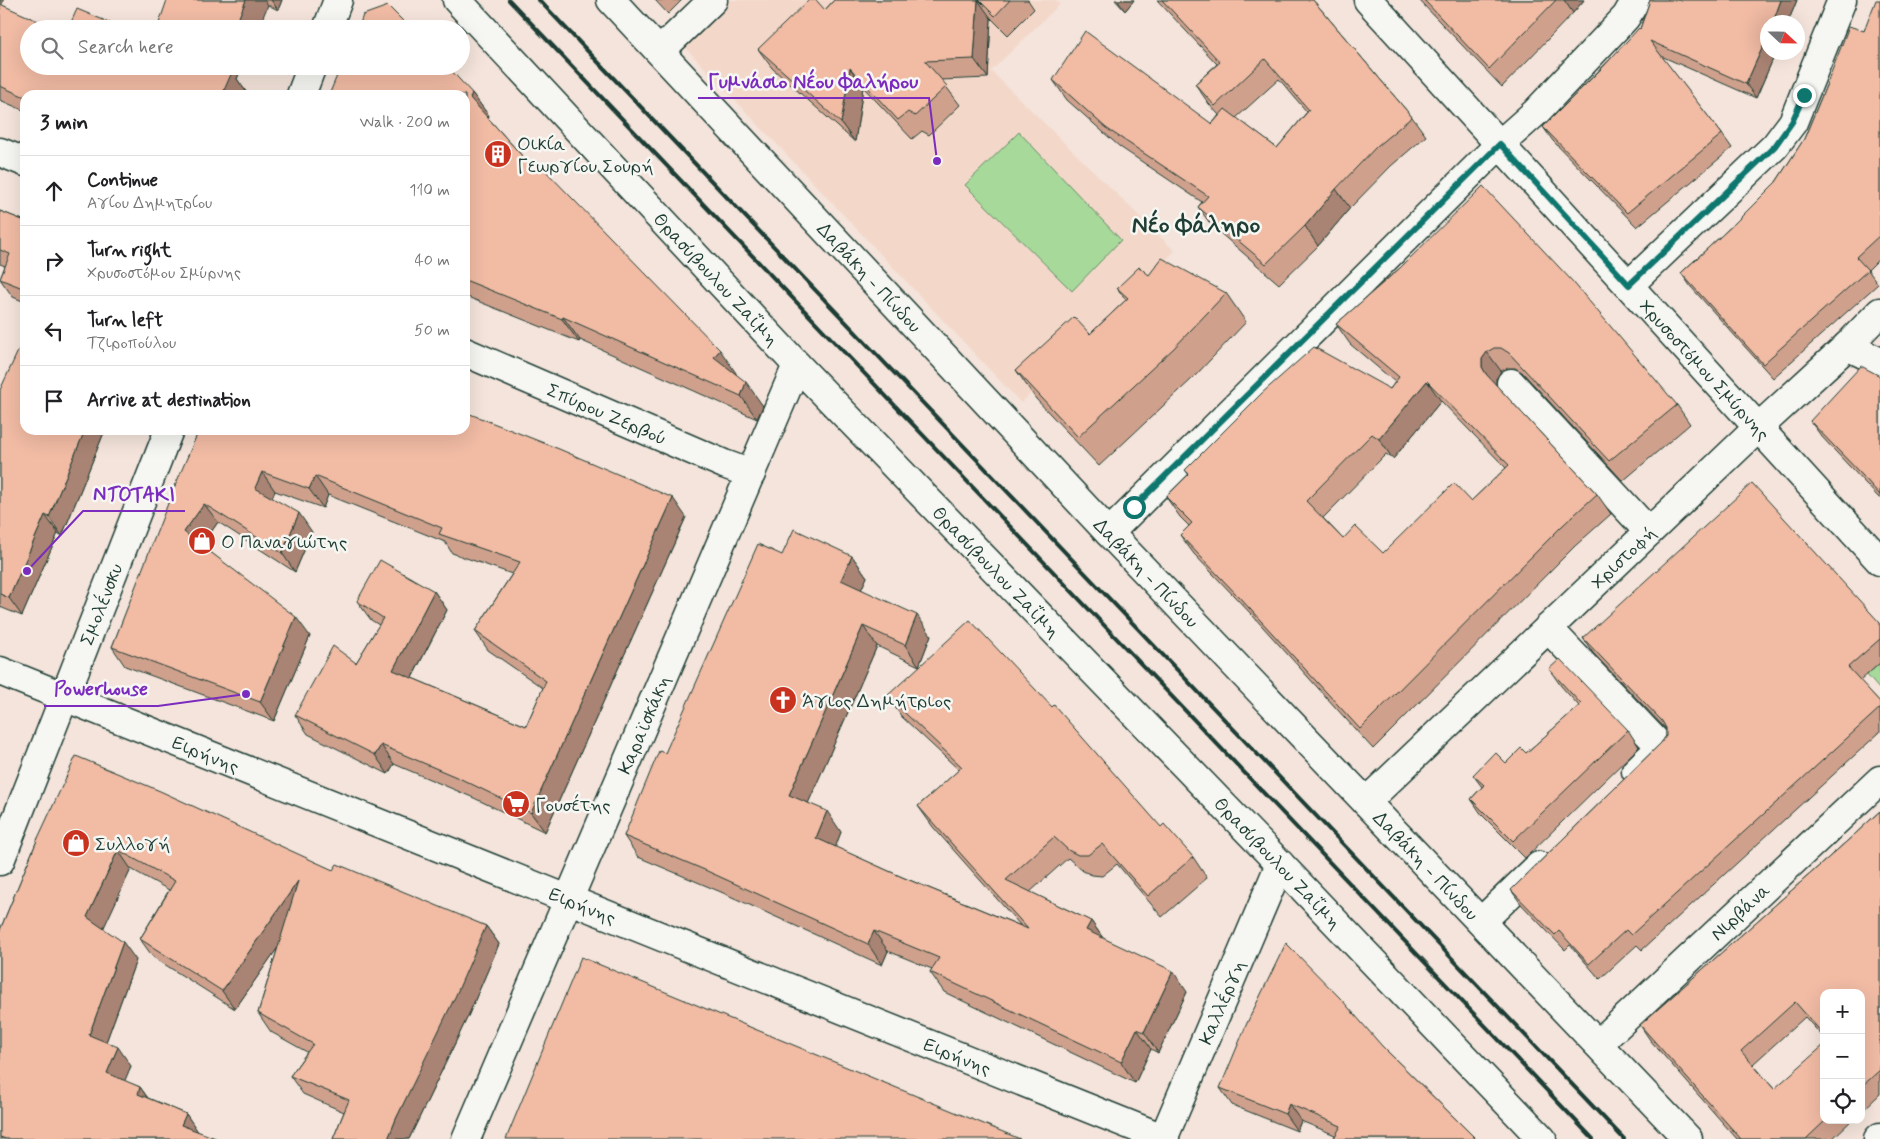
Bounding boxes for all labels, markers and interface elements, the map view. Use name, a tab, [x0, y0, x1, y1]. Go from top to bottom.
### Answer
north arrow	[1760, 15, 1805, 60]
search box	[20, 20, 470, 75]
icon: search	[38, 34, 66, 62]
text: Search here	[78, 35, 174, 60]
callout: Γυμνάσιο Νέου Φαλήρου	[698, 63, 929, 98]
text: Γυμνάσιο Νέου Φαλήρου	[708, 68, 918, 96]
route end	[1793, 84, 1816, 107]
text: 3 min	[40, 109, 88, 137]
text: Walk · 200 m	[359, 112, 450, 133]
place label: Οικία Γεωργίου Σουρή	[517, 132, 654, 179]
building icon: Οικία Γεωργίου Σουρή	[483, 139, 513, 169]
text: Continue	[87, 168, 158, 193]
icon: ahead	[40, 177, 68, 205]
text: 110 m	[409, 180, 450, 201]
text: Αγίου Δημητρίου	[87, 193, 212, 214]
street label: Θρασύβουλου Ζαΐμη	[647, 208, 784, 352]
district label: Νέο Φάληρο	[1132, 209, 1261, 241]
street label: Δαβάκη - Πίνδου	[811, 217, 927, 339]
text: Turn right	[87, 238, 171, 263]
icon: right	[40, 247, 68, 275]
text: 40 m	[414, 250, 450, 271]
text: Χρυσοστόμου Σμύρνης	[87, 263, 241, 284]
street label: Χρυσοστόμου Σμύρνης	[1633, 294, 1775, 446]
text: Turn left	[87, 308, 163, 333]
icon: left	[40, 317, 68, 345]
text: 50 m	[414, 320, 450, 341]
text: Τζιροπούλου	[87, 333, 176, 354]
street label: Σπύρου Ζερβού	[543, 378, 671, 452]
icon: arrive	[40, 387, 68, 415]
text: Arrive at destination	[87, 388, 251, 413]
callout: NTOTAKI	[83, 476, 185, 511]
text: NTOTAKI	[93, 482, 175, 509]
route start	[1123, 496, 1146, 519]
street label: Θρασύβουλου Ζαΐμη	[926, 501, 1065, 644]
street label: Δαβάκη - Πίνδου	[1087, 513, 1204, 634]
street label: Χριστοφή	[1586, 521, 1662, 595]
shop icon: Ο Παναγιώτης	[187, 526, 217, 556]
place label: Ο Παναγιώτης	[221, 530, 347, 555]
street label: Σμολένσκυ	[75, 560, 130, 649]
callout: Powerhouse	[44, 671, 158, 706]
street label: Καραϊσκάκη	[612, 672, 677, 778]
text: Powerhouse	[54, 676, 148, 703]
church icon: Άγιος Δημήτριος	[768, 685, 798, 715]
place label: Άγιος Δημήτριος	[802, 689, 951, 714]
street label: Ειρήνης	[168, 730, 243, 780]
supermarket icon: Γουσέτης	[501, 789, 531, 819]
street label: Θρασύβουλου Ζαΐμη	[1208, 792, 1346, 935]
place label: Γουσέτης	[535, 793, 611, 818]
street label: Δαβάκη - Πίνδου	[1367, 806, 1484, 927]
shop icon: Συλλογή	[61, 828, 91, 858]
place label: Συλλογή	[95, 832, 170, 857]
street label: Νιρβάνα	[1705, 878, 1776, 947]
street label: Ειρήνης	[545, 882, 620, 931]
street label: Καλλέργη	[1194, 956, 1252, 1049]
map controls	[1820, 989, 1865, 1124]
button: +	[1820, 989, 1865, 1034]
street label: Ειρήνης	[920, 1032, 994, 1082]
button: −	[1820, 1034, 1865, 1079]
button: locate	[1820, 1079, 1865, 1124]

